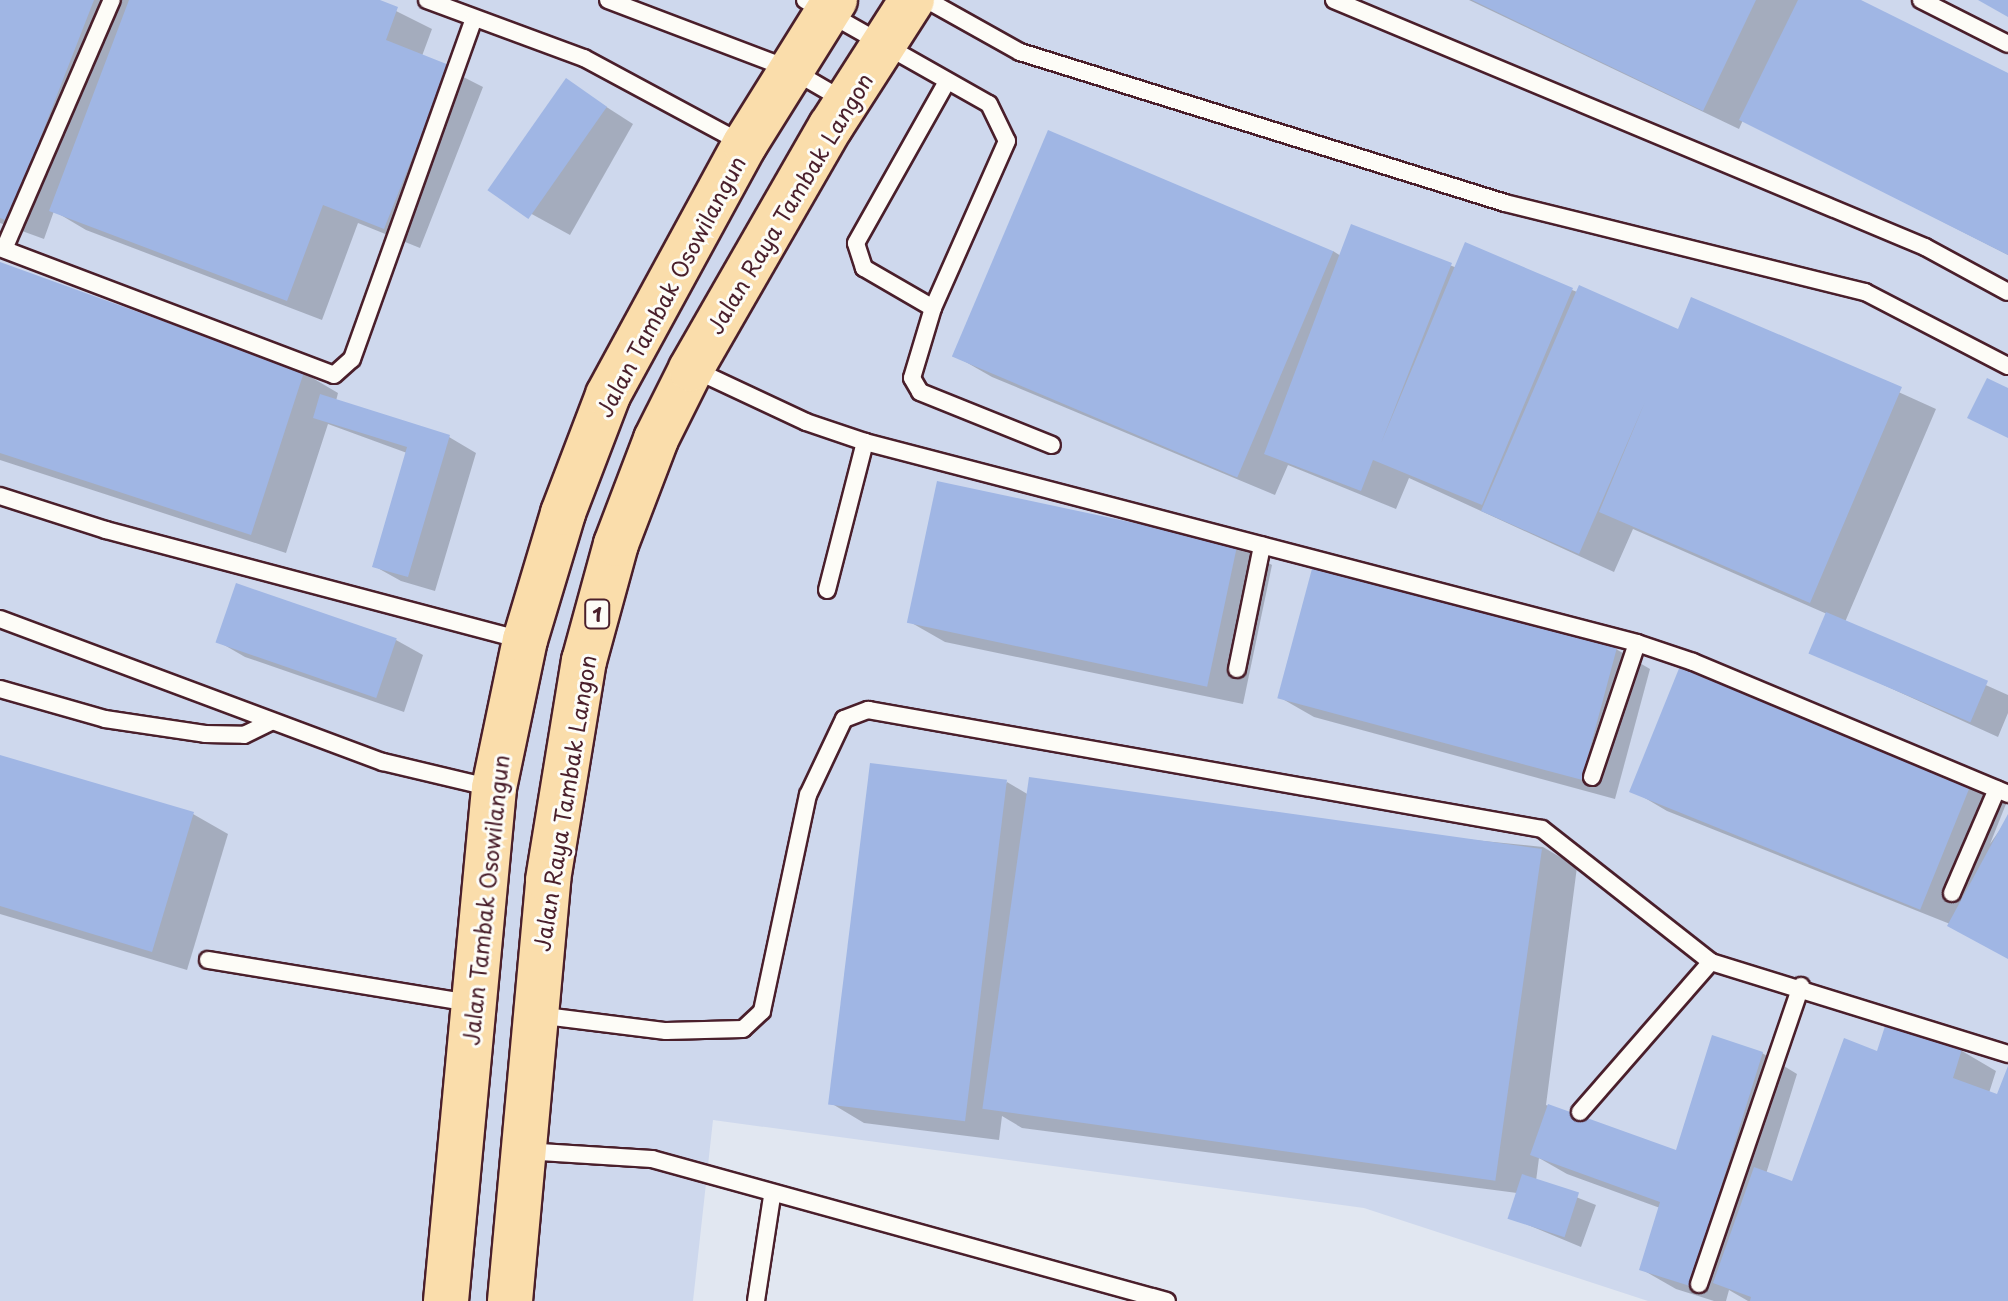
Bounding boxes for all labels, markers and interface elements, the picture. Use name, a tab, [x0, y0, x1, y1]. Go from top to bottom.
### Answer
street label: Jalan Raya Tambak Langon	[701, 68, 877, 338]
street label: Jalan Tambak Osowilangun	[589, 150, 751, 422]
road number: 1	[583, 598, 611, 630]
street label: Jalan Raya Tambak Langon	[528, 653, 600, 953]
street label: Jalan Tambak Osowilangun	[456, 752, 514, 1048]

